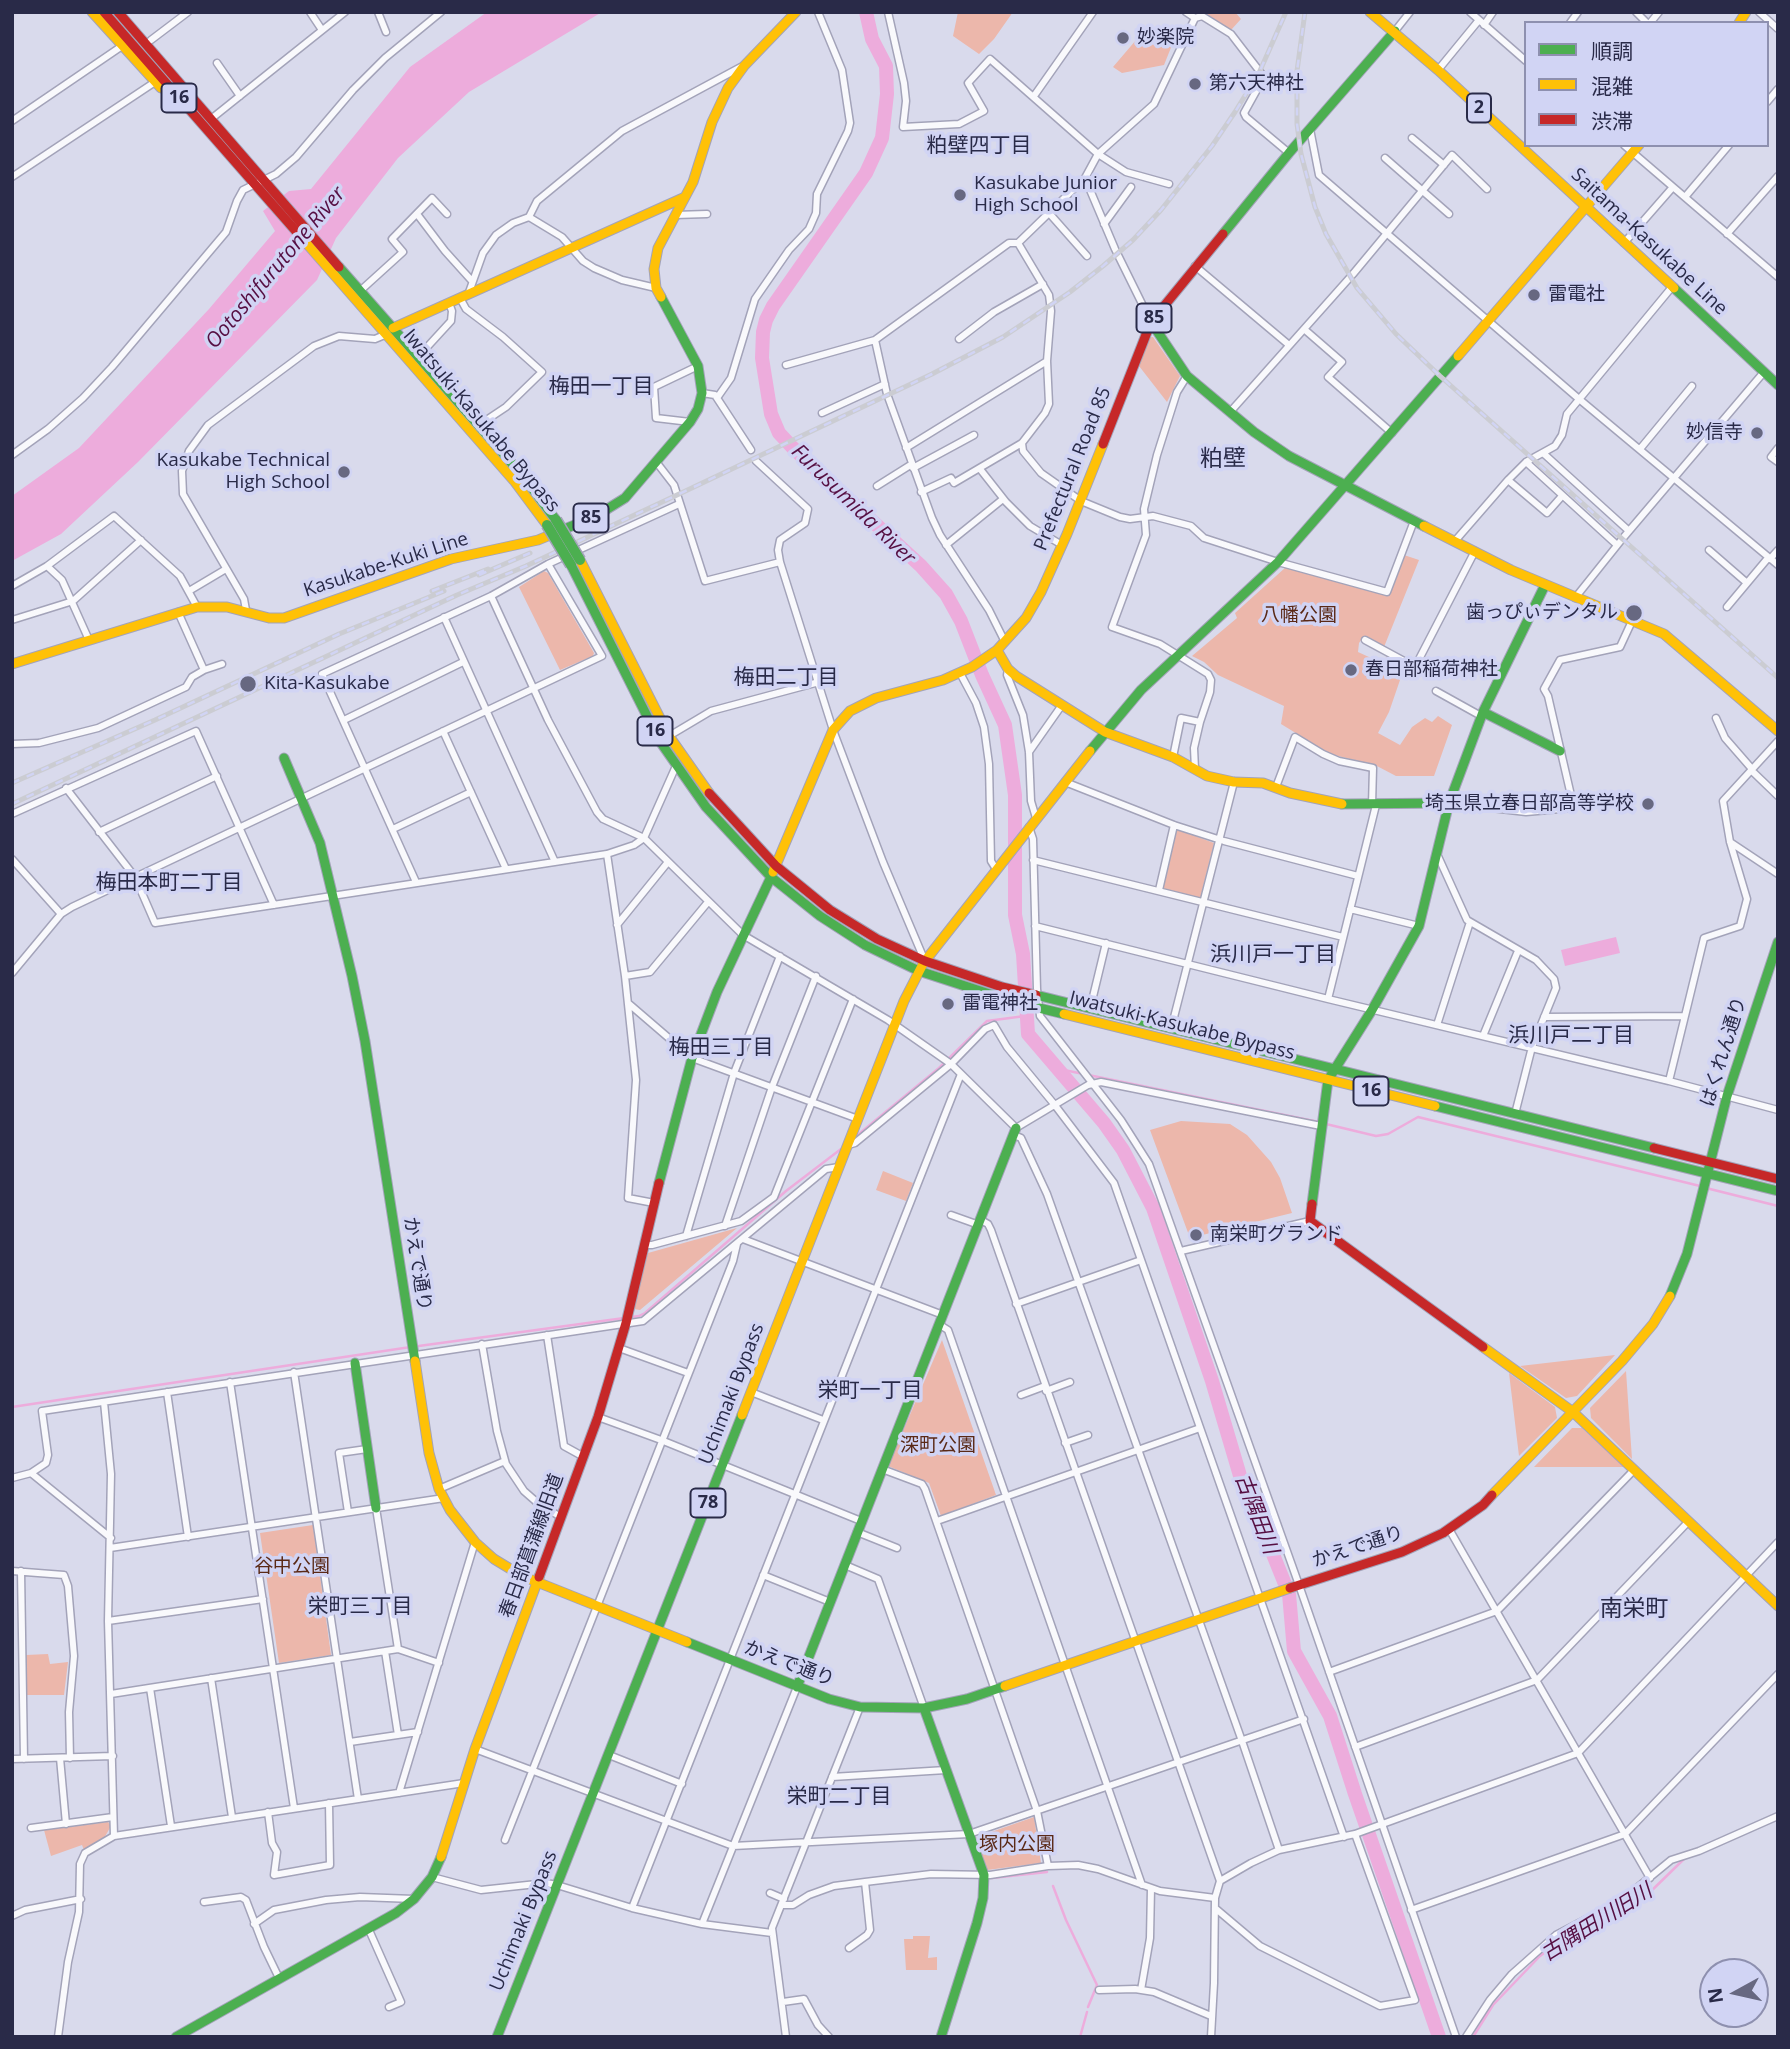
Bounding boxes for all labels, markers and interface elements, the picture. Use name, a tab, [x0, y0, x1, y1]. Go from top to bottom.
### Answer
legend	[1524, 21, 1769, 147]
place label: 妙楽院	[1137, 27, 1194, 49]
marker: 妙楽院	[1115, 30, 1131, 46]
text: 順調	[1591, 37, 1633, 65]
text: 混雑	[1591, 72, 1633, 100]
place label: 第六天神社	[1209, 73, 1304, 95]
marker: 第六天神社	[1187, 76, 1203, 92]
road number: 16	[162, 84, 196, 113]
road number: 2	[1467, 94, 1491, 122]
text: 渋滞	[1591, 107, 1633, 135]
district label: 粕壁四丁目	[927, 133, 1031, 159]
street label: Saitama-Kasukabe Line	[1566, 164, 1732, 320]
place label: Kasukabe Junior High School	[974, 173, 1117, 217]
water label: Ootoshifurutone River	[201, 182, 351, 354]
marker: Kasukabe Junior High School	[952, 187, 968, 203]
place label: 雷電社	[1548, 284, 1605, 306]
marker: 雷電社	[1526, 287, 1542, 303]
road number: 85	[1136, 304, 1172, 332]
street label: Iwatsuki-Kasukabe Bypass	[398, 325, 564, 517]
district label: 梅田一丁目	[549, 374, 653, 400]
street label: Prefectural Road 85	[1030, 384, 1116, 554]
place label: 妙信寺	[1686, 422, 1743, 444]
marker: 妙信寺	[1749, 425, 1765, 441]
water label: Furusumida River	[786, 440, 920, 570]
district label: 粕壁	[1200, 445, 1246, 473]
place label: Kasukabe Technical High School	[157, 450, 330, 494]
marker: Kasukabe Technical High School	[336, 464, 352, 480]
road number: 85	[574, 504, 608, 532]
street label: Kasukabe-Kuki Line	[301, 528, 471, 602]
place label: 歯っぴぃデンタル	[1466, 602, 1618, 624]
marker: 歯っぴぃデンタル	[1624, 603, 1644, 623]
park label: 八幡公園	[1261, 605, 1337, 627]
place label: 春日部稲荷神社	[1365, 659, 1498, 681]
marker: 春日部稲荷神社	[1343, 662, 1359, 678]
district label: 梅田二丁目	[734, 665, 838, 691]
place label: Kita-Kasukabe	[264, 673, 390, 695]
marker: Kita-Kasukabe	[238, 674, 258, 694]
road number: 16	[638, 716, 672, 746]
place label: 埼玉県立春日部高等学校	[1425, 793, 1634, 815]
marker: 埼玉県立春日部高等学校	[1640, 796, 1656, 812]
district label: 梅田本町二丁目	[96, 870, 242, 896]
district label: 浜川戸一丁目	[1210, 942, 1336, 968]
street label: Iwatsuki-Kasukabe Bypass	[1067, 987, 1297, 1065]
place label: 雷電神社	[962, 993, 1038, 1015]
street label: はくれん通り	[1696, 994, 1752, 1110]
marker: 雷電神社	[940, 996, 956, 1012]
district label: 浜川戸二丁目	[1508, 1023, 1634, 1049]
district label: 梅田三丁目	[669, 1035, 773, 1061]
road number: 16	[1354, 1076, 1388, 1106]
street label: かえで通り	[398, 1215, 436, 1313]
place label: 南栄町グランド	[1210, 1224, 1343, 1246]
marker: 南栄町グランド	[1188, 1227, 1204, 1243]
street label: Uchimaki Bypass	[695, 1320, 769, 1468]
district label: 栄町一丁目	[818, 1378, 922, 1404]
park label: 深町公園	[900, 1435, 976, 1457]
water label: 古隅田川	[1229, 1470, 1283, 1558]
street label: 春日部菖蒲線旧道	[495, 1471, 569, 1621]
road number: 78	[690, 1488, 726, 1518]
street label: かえで通り	[1309, 1521, 1407, 1573]
park label: 谷中公園	[254, 1556, 330, 1578]
district label: 栄町三丁目	[308, 1594, 412, 1620]
district label: 南栄町	[1600, 1595, 1668, 1623]
street label: かえで通り	[741, 1636, 837, 1692]
district label: 栄町二丁目	[787, 1784, 891, 1810]
park label: 塚内公園	[979, 1834, 1055, 1856]
street label: Uchimaki Bypass	[485, 1847, 563, 1995]
water label: 古隅田川旧川	[1537, 1879, 1657, 1967]
north arrow	[1699, 1958, 1769, 2028]
text: N	[1701, 1986, 1729, 2005]

